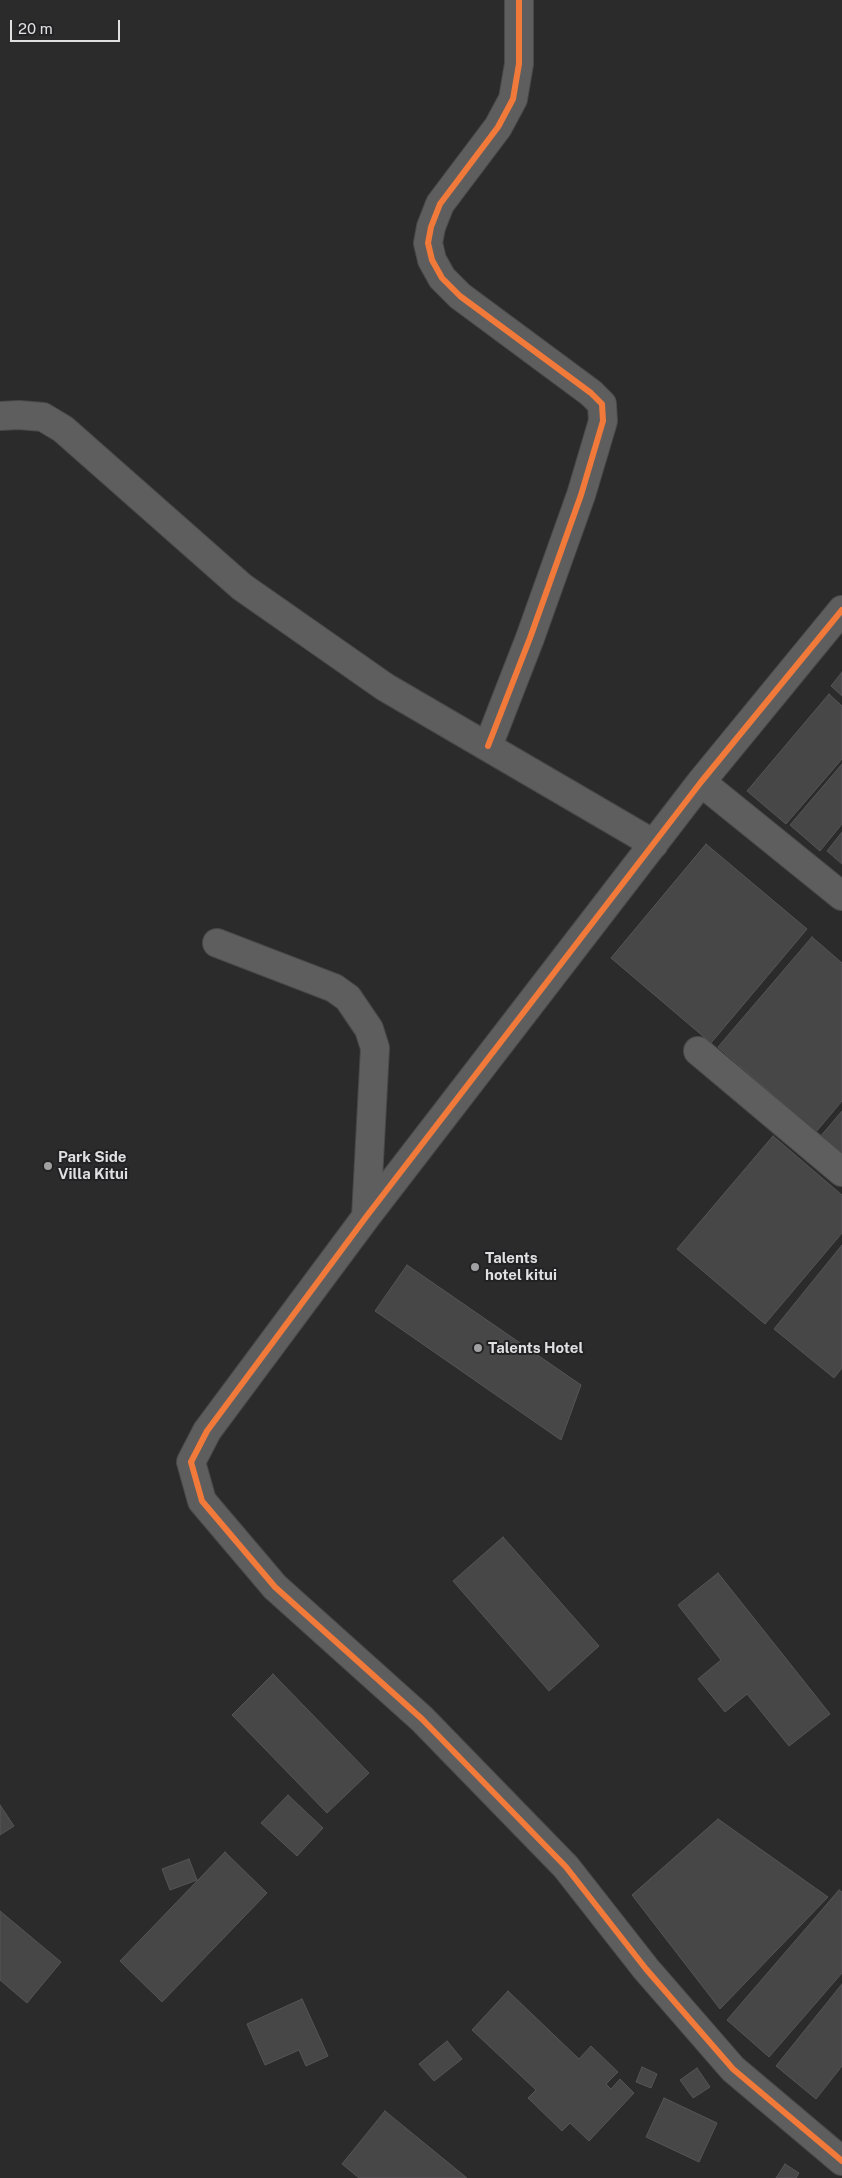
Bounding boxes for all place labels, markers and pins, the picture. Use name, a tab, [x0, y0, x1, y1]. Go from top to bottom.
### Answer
place label: Park Side Villa Kitui	[58, 1148, 128, 1183]
marker: Park Side Villa Kitui	[42, 1160, 54, 1172]
place label: Talents hotel kitui	[485, 1249, 557, 1284]
marker: Talents hotel kitui	[469, 1261, 481, 1273]
place label: Talents Hotel	[488, 1339, 583, 1357]
marker: Talents Hotel	[472, 1342, 484, 1354]

